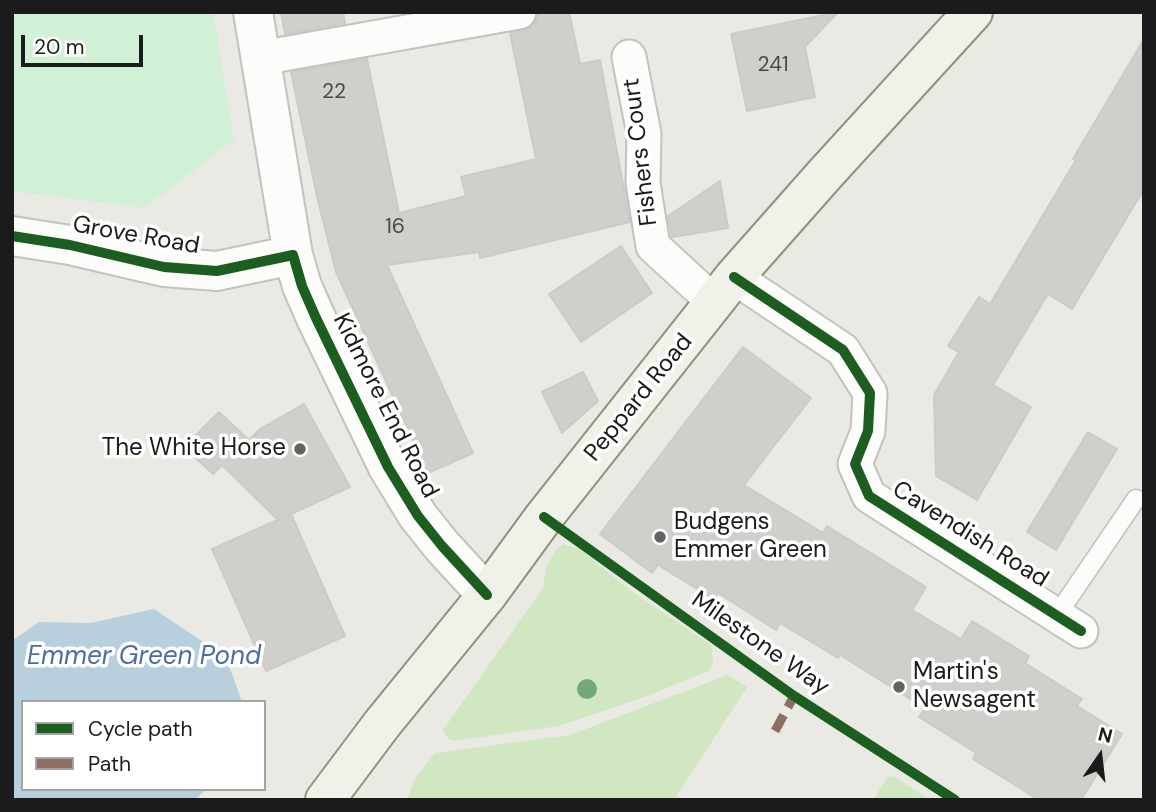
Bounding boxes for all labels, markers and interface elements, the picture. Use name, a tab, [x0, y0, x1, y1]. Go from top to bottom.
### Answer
scale bar	[24, 21, 147, 65]
text: 20 m	[34, 33, 85, 61]
house number: 241	[757, 52, 789, 78]
street label: Fishers Court	[618, 76, 664, 228]
house number: 22	[322, 79, 346, 105]
street label: Grove Road	[70, 211, 202, 261]
house number: 16	[385, 214, 405, 240]
street label: Kidmore End Road	[326, 309, 444, 503]
street label: Peppard Road	[579, 328, 699, 468]
place label: The White Horse	[102, 435, 286, 463]
marker: The White Horse	[292, 441, 308, 457]
street label: Cavendish Road	[887, 476, 1053, 594]
place label: Budgens Emmer Green	[674, 509, 827, 565]
marker: Budgens Emmer Green	[652, 529, 668, 545]
street label: Milestone Way	[686, 586, 834, 702]
water label: Emmer Green Pond	[27, 641, 261, 673]
place label: Martin's Newsagent	[913, 659, 1036, 715]
marker: Martin's Newsagent	[891, 679, 907, 695]
legend	[21, 700, 266, 791]
text: Cycle path	[88, 715, 193, 743]
north arrow	[1065, 721, 1135, 791]
text: N	[1095, 721, 1115, 749]
text: Path	[88, 750, 131, 778]

